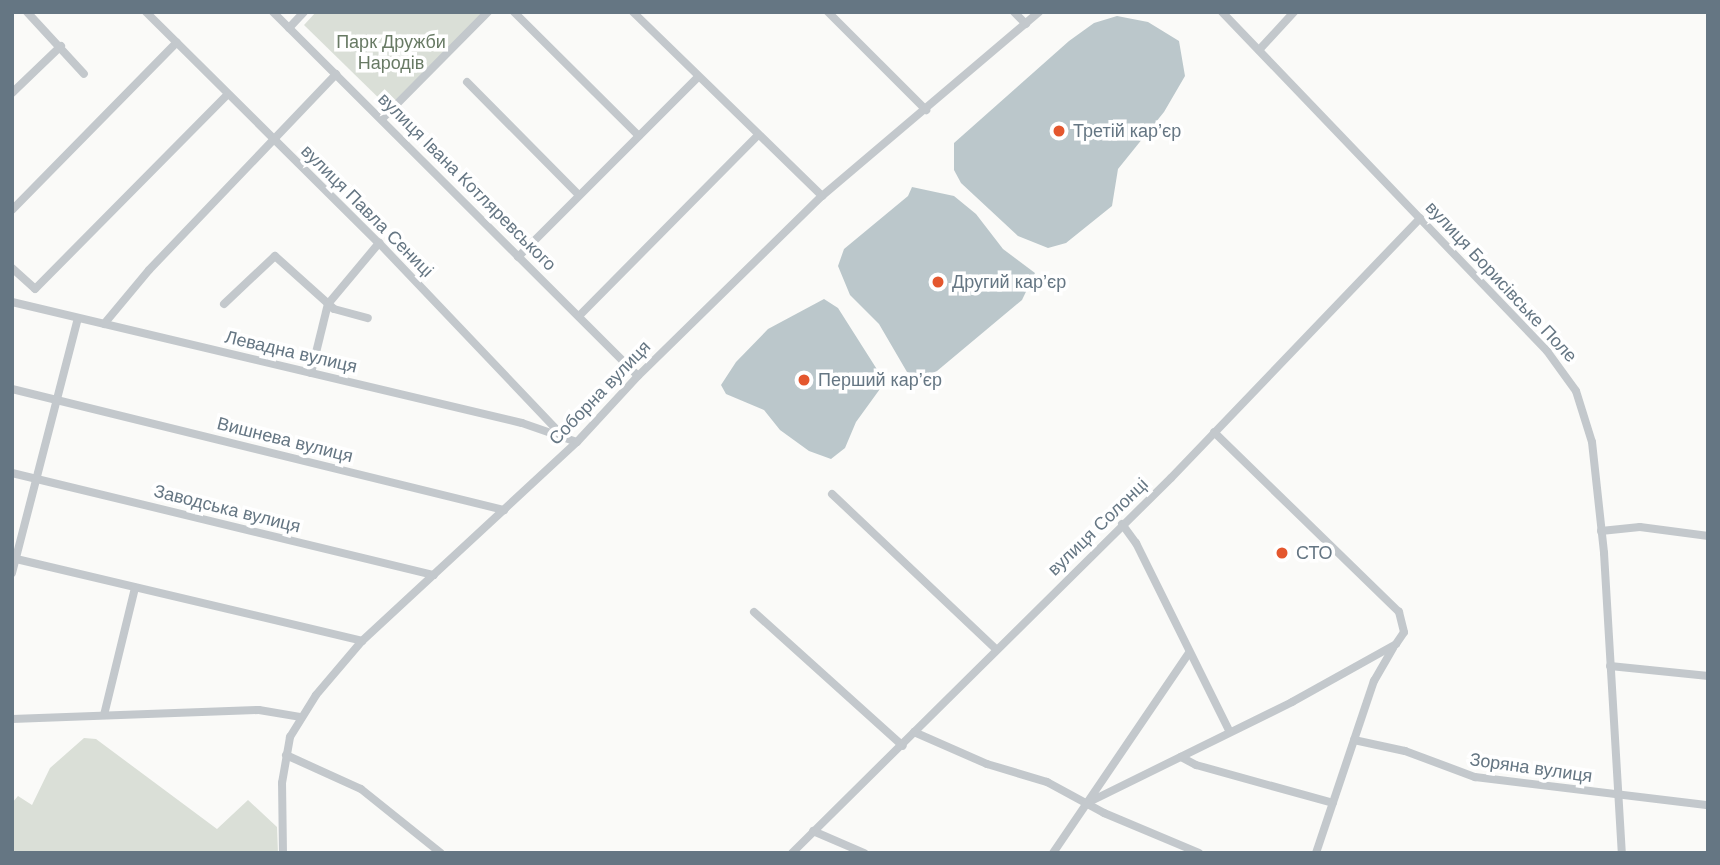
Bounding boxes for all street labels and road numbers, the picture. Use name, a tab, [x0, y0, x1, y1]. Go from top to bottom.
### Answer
street label: вулиця Івана Котляревського	[373, 88, 561, 276]
street label: вулиця Павла Сениці	[296, 140, 438, 282]
street label: вулиця Борисівське Поле	[1421, 197, 1581, 367]
street label: Левадна вулиця	[223, 326, 359, 378]
street label: Соборна вулиця	[545, 336, 655, 450]
street label: Вишнева вулиця	[215, 413, 355, 467]
street label: вулиця Солонці	[1043, 474, 1153, 580]
street label: Заводська вулиця	[151, 480, 303, 538]
street label: Зоряна вулиця	[1468, 749, 1594, 787]

